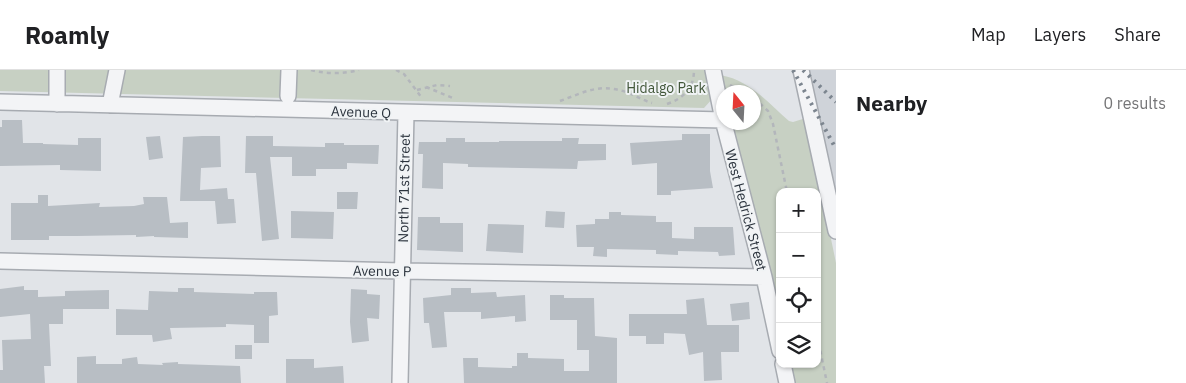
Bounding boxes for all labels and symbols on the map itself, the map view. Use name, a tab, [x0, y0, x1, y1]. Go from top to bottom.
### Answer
park label: Hidalgo Park	[626, 79, 706, 97]
north arrow	[716, 85, 761, 130]
street label: Avenue Q	[331, 102, 391, 122]
street label: North 71st Street	[394, 133, 414, 243]
street label: West Hedrick Street	[721, 147, 771, 273]
street label: Avenue P	[353, 261, 411, 281]

